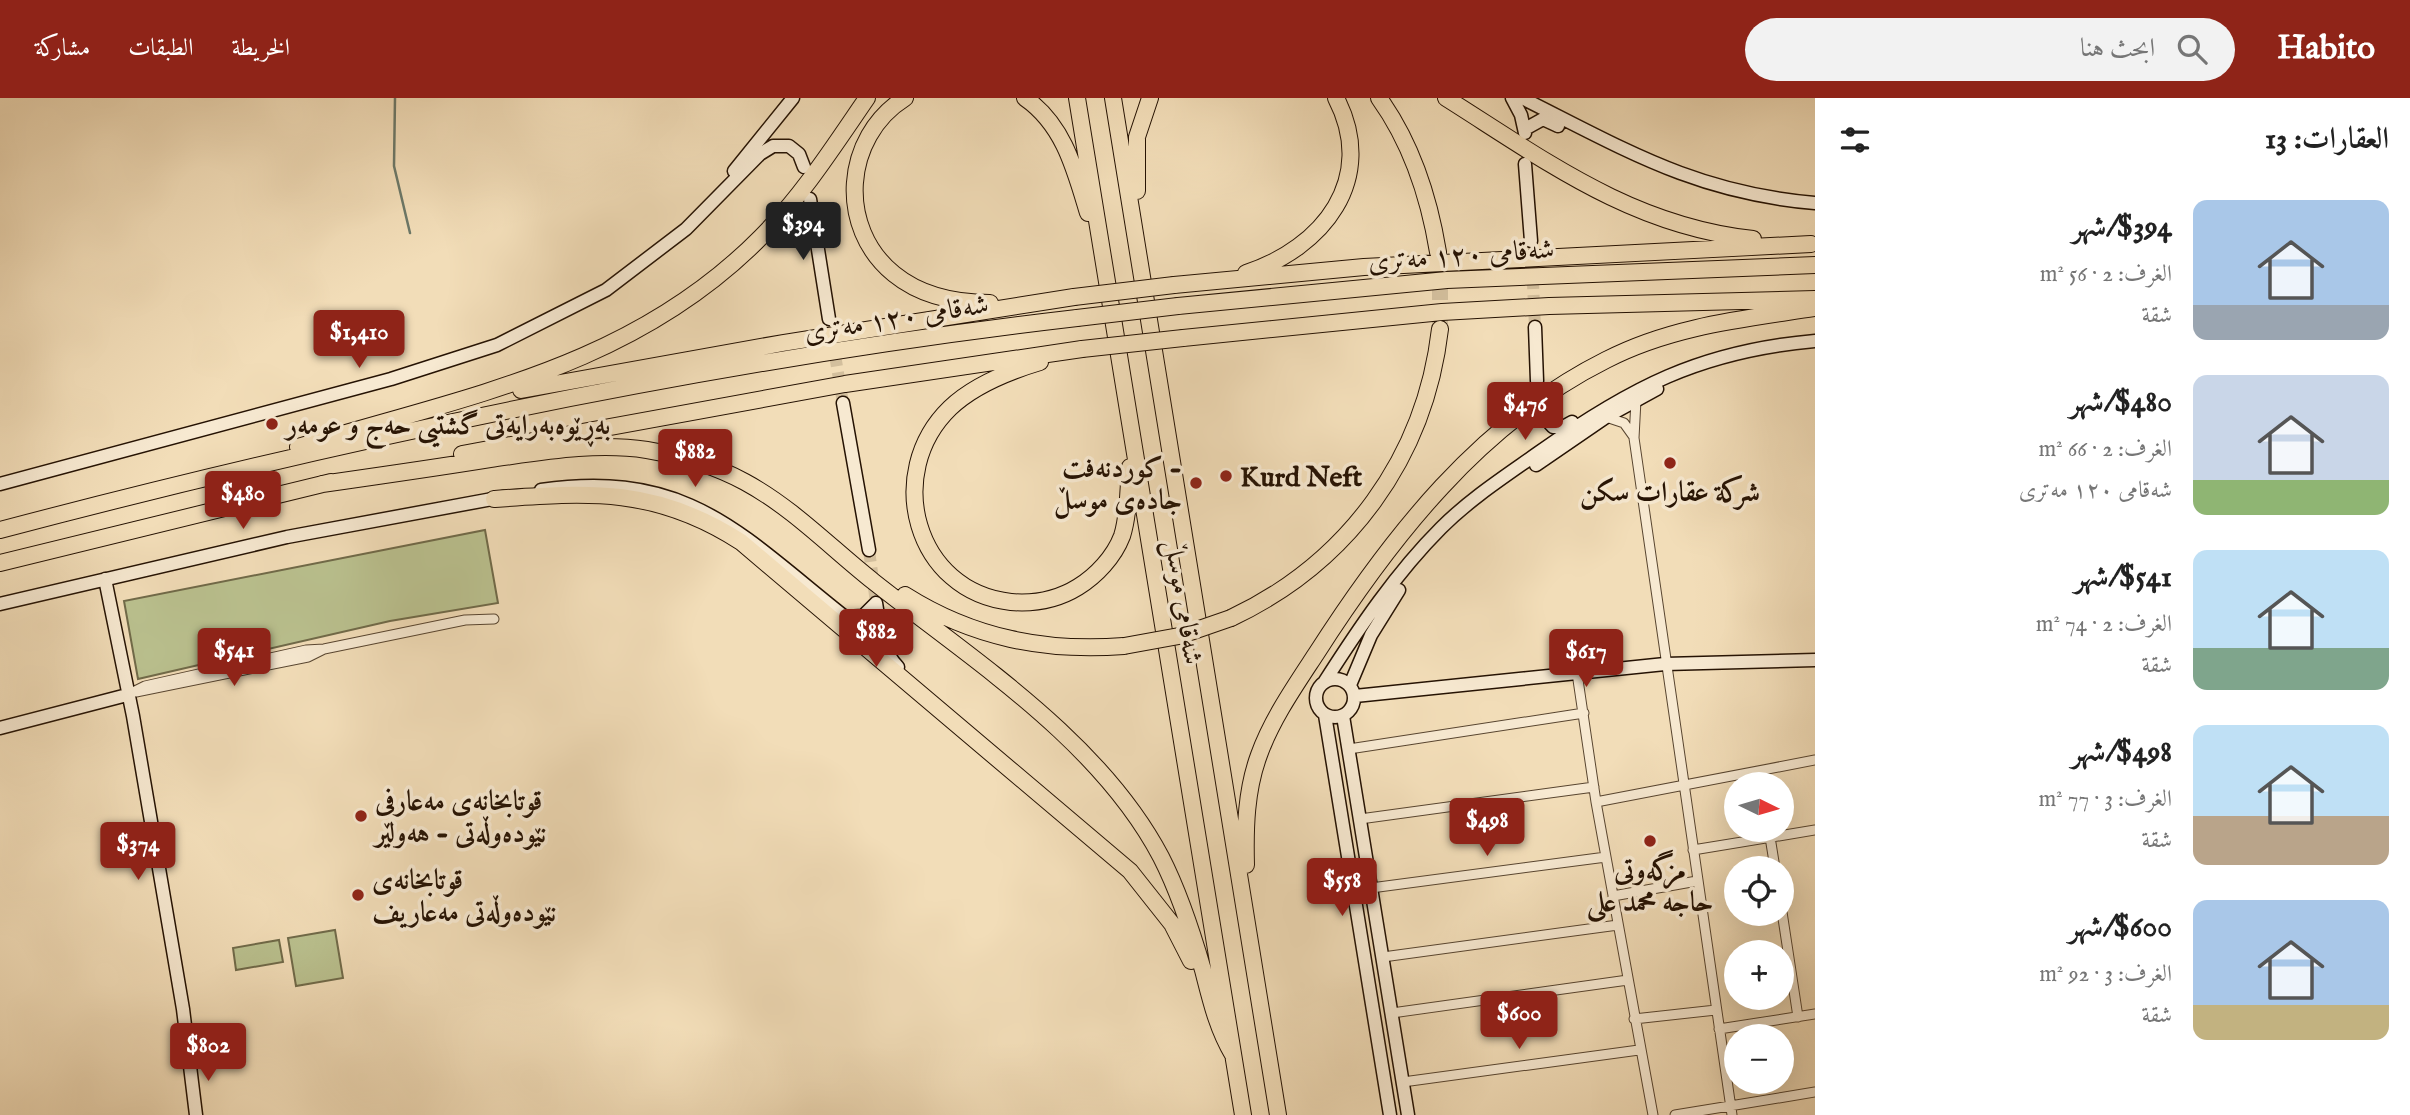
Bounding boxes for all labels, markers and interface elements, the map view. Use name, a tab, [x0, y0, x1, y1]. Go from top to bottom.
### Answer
search box	[1745, 18, 2235, 81]
text: Habito	[2277, 28, 2375, 70]
icon: search	[2173, 30, 2211, 68]
text: ابحث هنا	[2080, 32, 2155, 65]
text: مشاركة	[35, 33, 90, 64]
text: الطبقات	[128, 33, 194, 64]
text: الخريطة	[232, 33, 290, 64]
icon: filters	[1836, 121, 1874, 159]
text: العقارات: 13	[2265, 121, 2389, 159]
pin: $394	[762, 202, 844, 262]
text: $394/شهر	[2072, 209, 2172, 247]
text: $394	[782, 210, 824, 239]
icon: home	[2249, 228, 2333, 312]
street label: شەقامی ١٢٠ مەتری	[1367, 233, 1555, 280]
text: الغرف: 2 · 56 m²	[2040, 260, 2172, 289]
street label: شەقامی ١٢٠ مەتری	[801, 288, 991, 351]
text: شقة	[2142, 301, 2172, 330]
pin: $1,410	[302, 310, 416, 370]
text: $1,410	[329, 318, 389, 347]
pin: $476	[1484, 382, 1566, 442]
text: $480/شهر	[2070, 384, 2172, 422]
text: $476	[1503, 390, 1547, 419]
icon: home	[2249, 403, 2333, 487]
place label: بەڕێوەبەرایەتی گشتیی حەج و عومەر	[283, 409, 611, 450]
marker: بەڕێوەبەرایەتی گشتیی حەج و عومەر	[264, 416, 280, 432]
pin: $882	[654, 430, 736, 489]
text: الغرف: 2 · 66 m²	[2038, 435, 2172, 464]
text: $882	[674, 437, 716, 466]
place label: کوردنەفت - جادەی موسڵ	[1054, 452, 1182, 519]
marker: شركة عقارات سكن	[1662, 455, 1678, 471]
place label: Kurd Neft	[1240, 461, 1362, 496]
marker: Kurd Neft	[1218, 468, 1234, 484]
pin: $480	[202, 472, 284, 531]
place label: شركة عقارات سكن	[1580, 474, 1760, 511]
marker: کوردنەفت - جادەی موسڵ	[1188, 475, 1204, 491]
text: شەقامی ١٢٠ مەتری	[2019, 476, 2172, 505]
text: $480	[221, 479, 265, 508]
street label: شەقامی موسڵ	[1155, 537, 1210, 667]
text: $541/شهر	[2074, 559, 2172, 597]
icon: home	[2249, 578, 2333, 662]
pin: $882	[835, 610, 917, 669]
text: الغرف: 2 · 74 m²	[2036, 610, 2172, 639]
text: $882	[855, 617, 897, 646]
pin: $541	[193, 628, 275, 688]
pin: $617	[1545, 630, 1627, 689]
text: $541	[214, 636, 254, 665]
text: $617	[1565, 637, 1607, 666]
text: شقة	[2142, 651, 2172, 680]
text: $498/شهر	[2071, 734, 2172, 772]
icon: home	[2249, 753, 2333, 837]
north arrow	[1724, 772, 1794, 842]
map controls	[1724, 772, 1794, 1094]
place label: قوتابخانەی مەعارفی نێودەوڵەتی - هەولێر	[372, 785, 547, 852]
text: الغرف: 3 · 77 m²	[2039, 785, 2172, 814]
pin: $498	[1446, 798, 1528, 858]
text: $498	[1465, 806, 1509, 835]
marker: قوتابخانەی مەعارفی نێودەوڵەتی - هەولێر	[353, 808, 369, 824]
pin: $374	[97, 822, 179, 882]
text: شقة	[2142, 826, 2172, 855]
text: $374	[116, 830, 160, 859]
marker: مزگه‌وتی حاجه‌ محمد علی	[1642, 833, 1658, 849]
place label: مزگه‌وتی حاجه‌ محمد علی	[1586, 849, 1713, 923]
button: locate	[1724, 856, 1794, 926]
pin: $558	[1301, 858, 1383, 918]
place label: قوتابخانەی نێودەوڵەتی مەعاریف	[372, 864, 557, 931]
text: $558	[1323, 866, 1361, 895]
marker: قوتابخانەی نێودەوڵەتی مەعاریف	[350, 887, 366, 903]
text: $600/شهر	[2069, 909, 2172, 947]
icon: home	[2249, 928, 2333, 1012]
button: +	[1724, 940, 1794, 1010]
text: الغرف: 3 · 92 m²	[2039, 960, 2172, 989]
pin: $600	[1478, 992, 1560, 1051]
text: $600	[1496, 999, 1542, 1028]
text: شقة	[2142, 1001, 2172, 1030]
pin: $802	[167, 1024, 249, 1083]
button: −	[1724, 1024, 1794, 1094]
text: $802	[186, 1031, 230, 1060]

